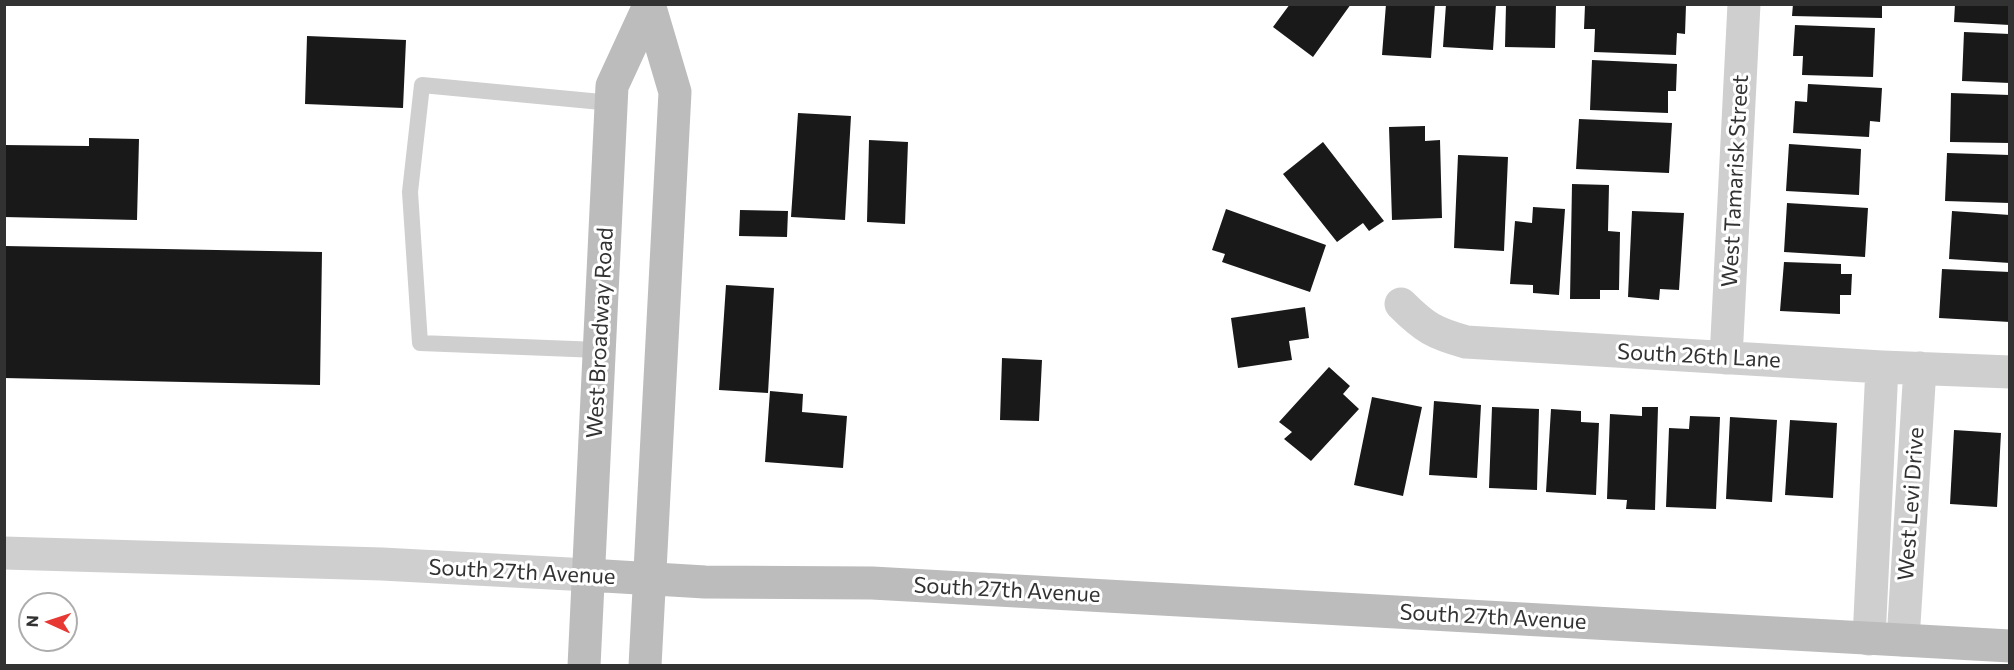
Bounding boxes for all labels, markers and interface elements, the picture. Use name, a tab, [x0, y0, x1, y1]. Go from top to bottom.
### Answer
street label: West Tamarisk Street	[1716, 74, 1754, 288]
street label: West Broadway Road	[581, 227, 619, 439]
street label: South 26th Lane	[1617, 339, 1781, 373]
street label: West Levi Drive	[1892, 426, 1930, 582]
street label: South 27th Avenue	[428, 554, 616, 590]
street label: South 27th Avenue	[913, 572, 1101, 608]
north arrow	[18, 592, 78, 652]
street label: South 27th Avenue	[1399, 599, 1587, 635]
text: N	[22, 615, 41, 628]

